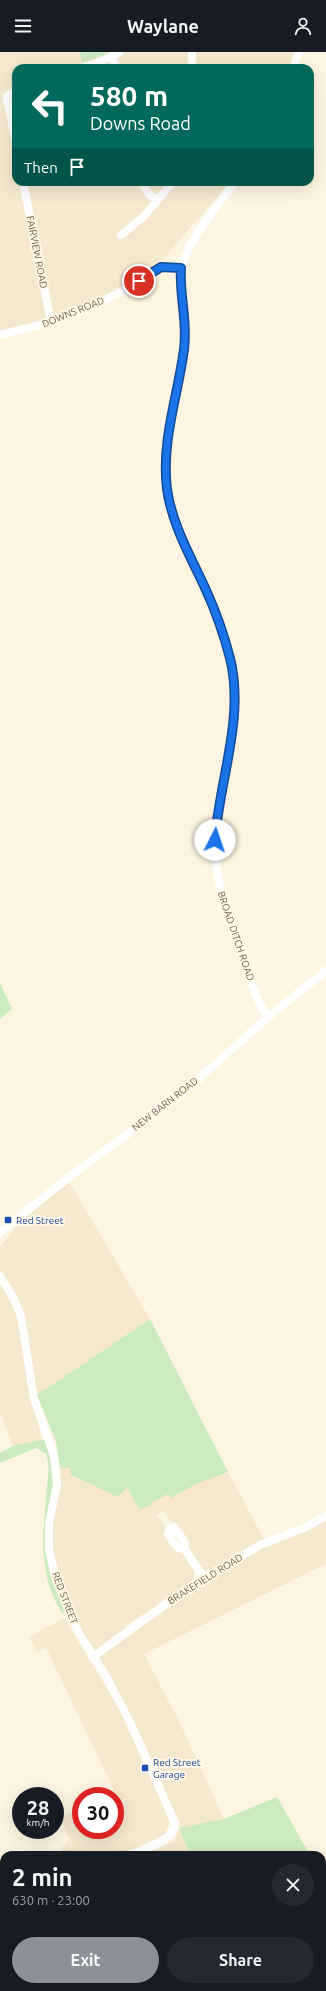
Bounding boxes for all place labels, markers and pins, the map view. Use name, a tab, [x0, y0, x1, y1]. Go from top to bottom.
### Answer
pin	[122, 264, 156, 298]
marker: Red Street	[3, 1215, 13, 1225]
place label: Red Street	[16, 1215, 64, 1226]
place label: Red Street Garage	[153, 1757, 201, 1780]
marker: Red Street Garage	[140, 1763, 150, 1773]

